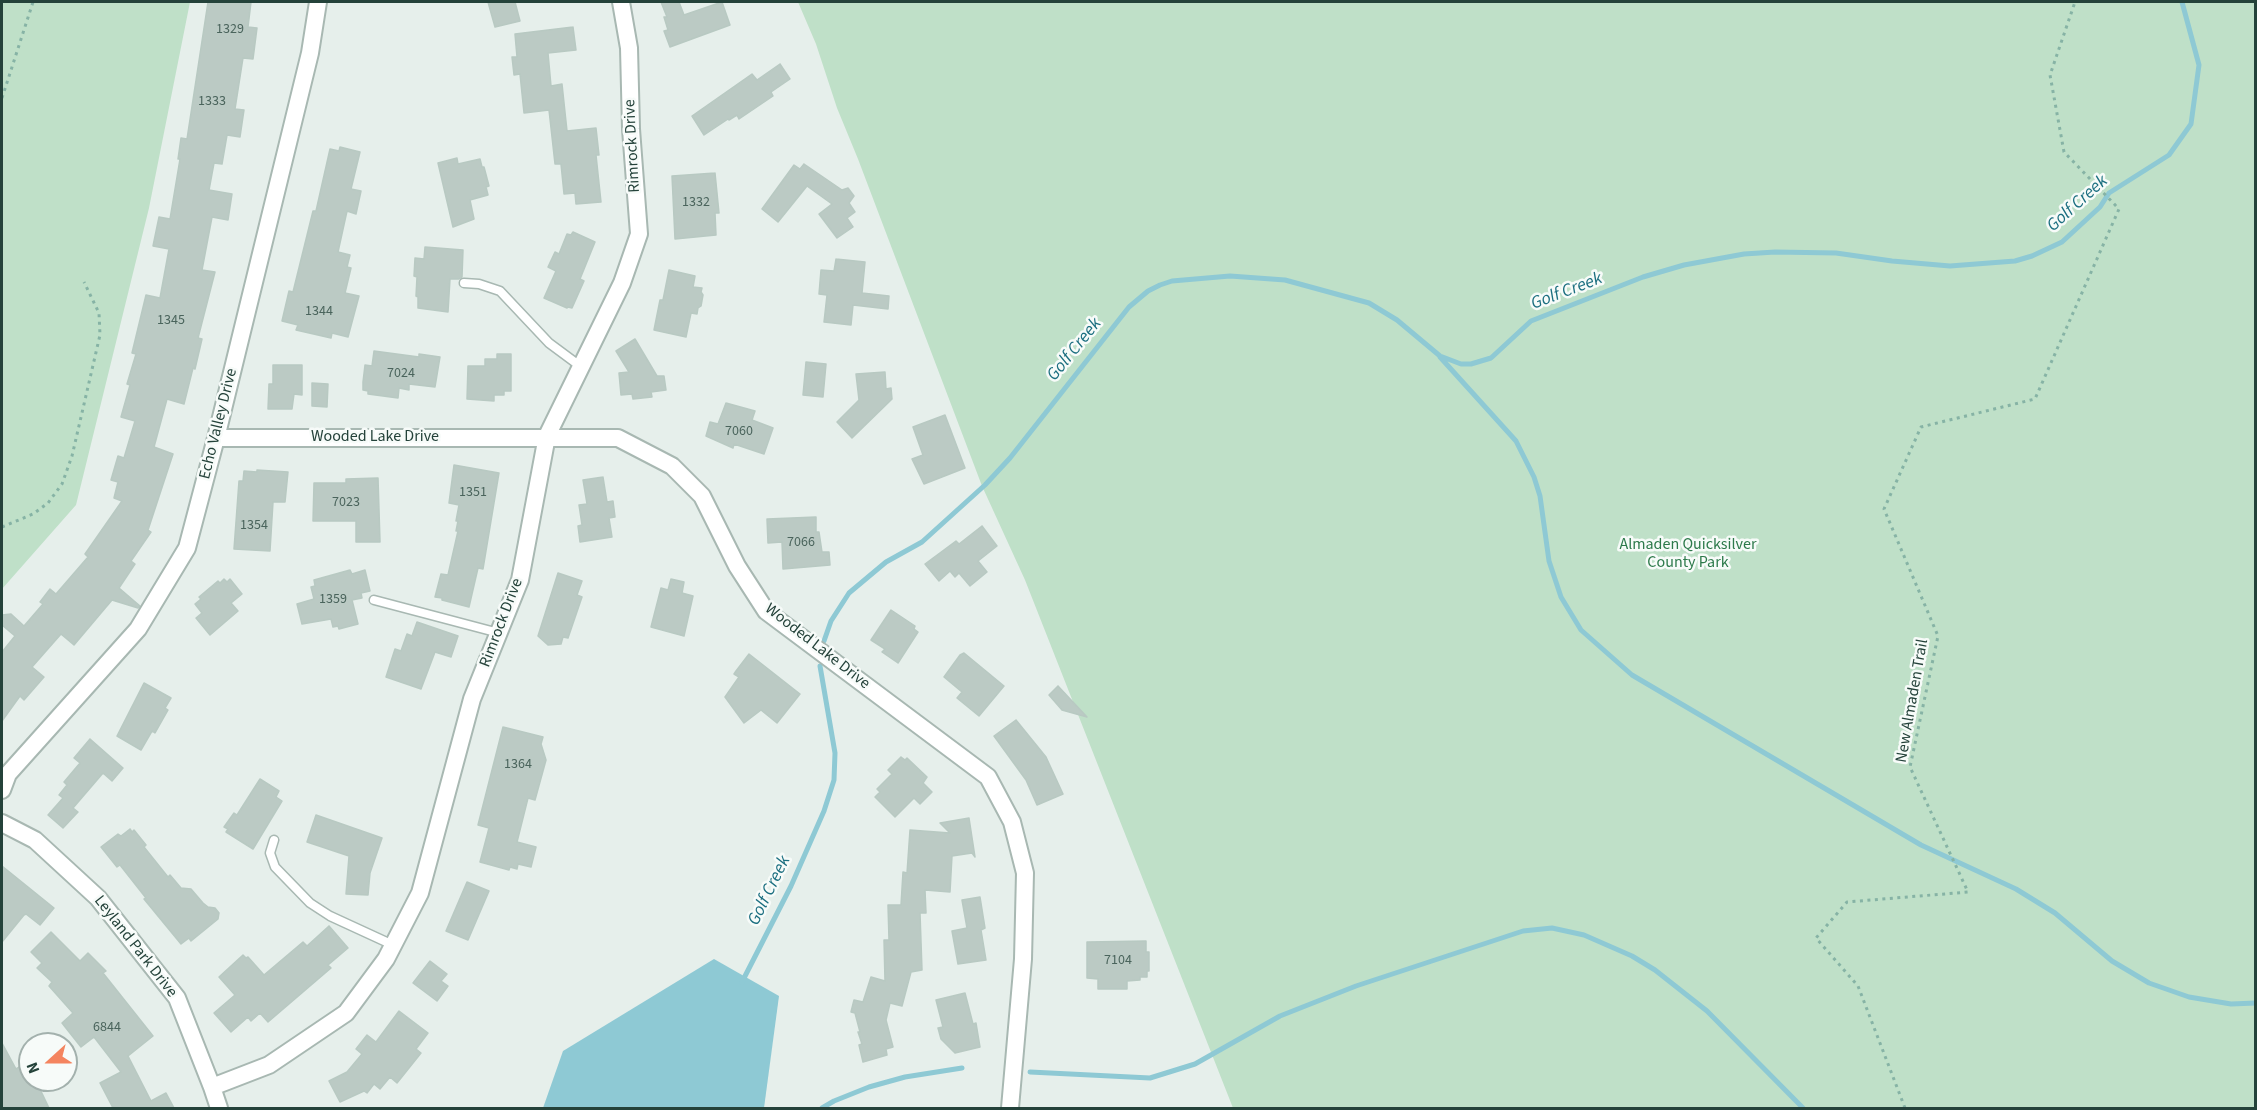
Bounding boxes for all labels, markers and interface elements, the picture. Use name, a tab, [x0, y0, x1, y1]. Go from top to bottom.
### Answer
house number: 1329	[216, 22, 244, 38]
house number: 1333	[198, 94, 226, 110]
street label: Rimrock Drive	[621, 99, 645, 193]
water label: Golf Creek	[2043, 171, 2113, 237]
house number: 1332	[682, 195, 710, 211]
water label: Golf Creek	[1528, 269, 1606, 315]
house number: 1344	[305, 304, 333, 320]
house number: 1345	[157, 313, 185, 329]
water label: Golf Creek	[1043, 314, 1107, 386]
house number: 7024	[387, 366, 415, 382]
street label: Echo Valley Drive	[196, 367, 242, 481]
house number: 7060	[725, 424, 753, 440]
street label: Wooded Lake Drive	[311, 427, 439, 447]
house number: 1351	[459, 485, 487, 501]
house number: 7023	[332, 495, 360, 511]
house number: 1354	[240, 518, 268, 534]
house number: 7066	[787, 535, 815, 551]
park label: Almaden Quicksilver County Park	[1620, 535, 1756, 573]
street label: Rimrock Drive	[476, 576, 528, 670]
house number: 1359	[319, 592, 347, 608]
street label: Wooded Lake Drive	[761, 600, 873, 694]
street label: New Almaden Trail	[1893, 638, 1933, 764]
house number: 1364	[504, 757, 532, 773]
water label: Golf Creek	[744, 853, 796, 929]
street label: Leyland Park Drive	[89, 892, 181, 1002]
house number: 7104	[1104, 953, 1132, 969]
house number: 6844	[93, 1020, 121, 1036]
north arrow	[18, 1032, 78, 1092]
text: N	[21, 1059, 45, 1077]

